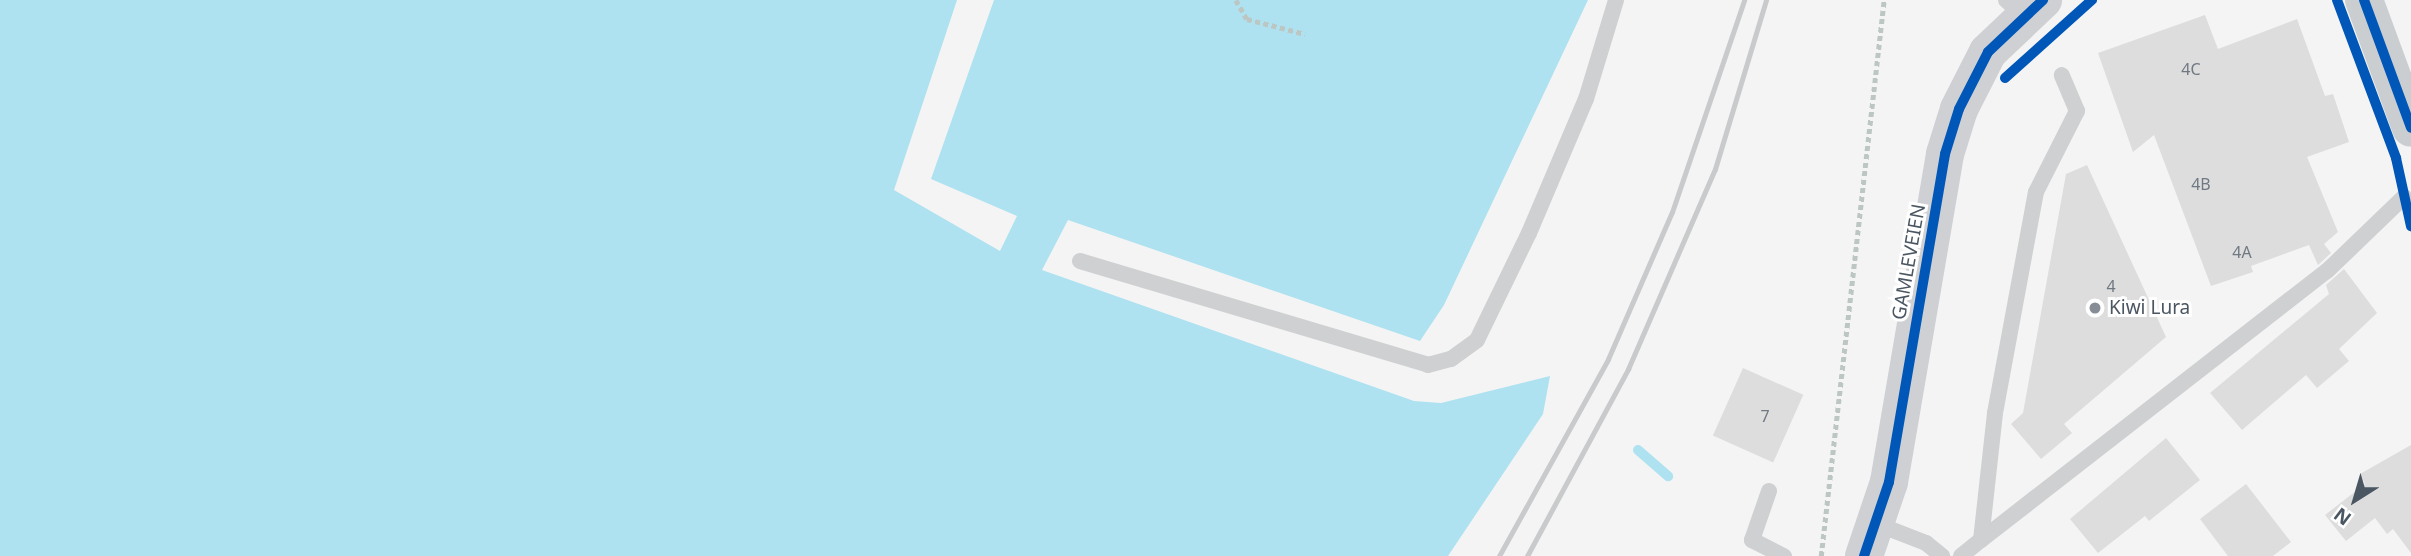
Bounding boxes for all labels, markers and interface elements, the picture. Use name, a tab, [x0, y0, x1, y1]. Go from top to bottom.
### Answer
house number: 4C	[2181, 59, 2201, 79]
house number: 4B	[2191, 174, 2211, 194]
street label: GAMLEVEIEN	[1888, 202, 1930, 322]
house number: 4A	[2232, 242, 2252, 262]
house number: 4	[2106, 276, 2116, 296]
place label: Kiwi Lura	[2109, 297, 2190, 319]
marker: Kiwi Lura	[2087, 300, 2103, 316]
house number: 7	[1760, 406, 1770, 426]
north arrow	[2320, 465, 2390, 535]
text: N	[2328, 502, 2356, 532]

